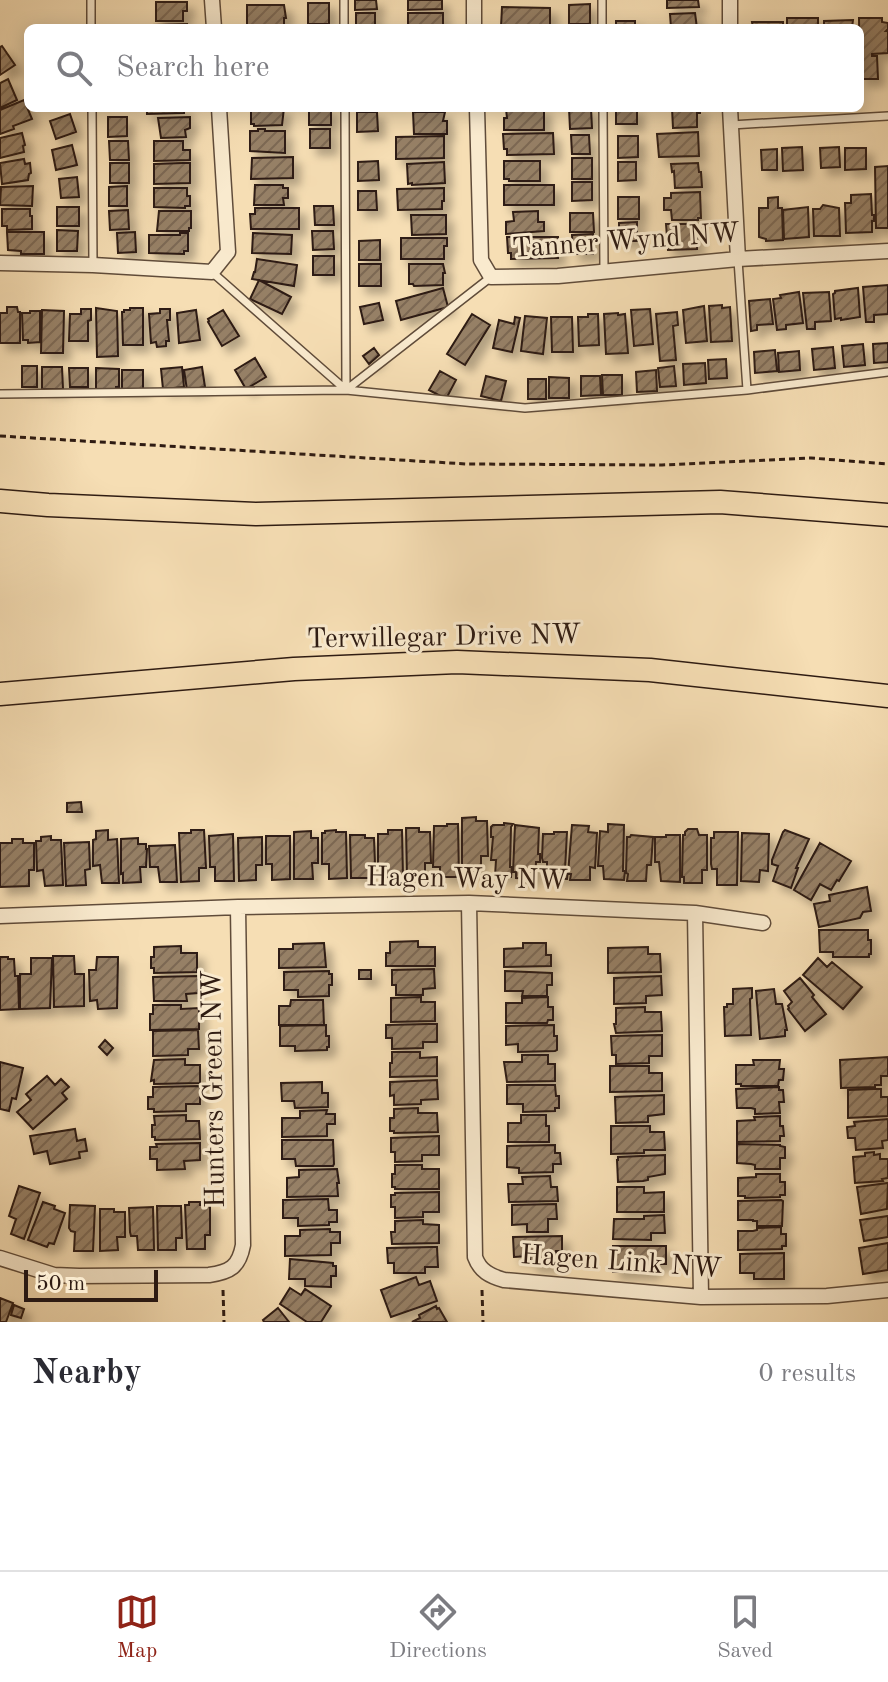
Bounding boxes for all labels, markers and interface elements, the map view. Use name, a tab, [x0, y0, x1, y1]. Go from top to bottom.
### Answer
search box	[24, 24, 864, 112]
icon: search	[52, 46, 96, 90]
text: Search here	[116, 53, 270, 83]
street label: Tanner Wynd NW	[511, 220, 741, 264]
street label: Terwillegar Drive NW	[306, 622, 582, 654]
street label: Hagen Way NW	[366, 864, 568, 896]
street label: Hunters Green NW	[199, 970, 231, 1208]
street label: Hagen Link NW	[519, 1242, 723, 1284]
scale bar	[24, 1266, 158, 1302]
text: 50 m	[36, 1273, 85, 1295]
text: Nearby	[32, 1357, 142, 1391]
text: 0 results	[758, 1361, 856, 1387]
tab: Map	[115, 1590, 159, 1665]
tab: Directions	[389, 1590, 487, 1665]
tab: Saved	[717, 1590, 773, 1665]

